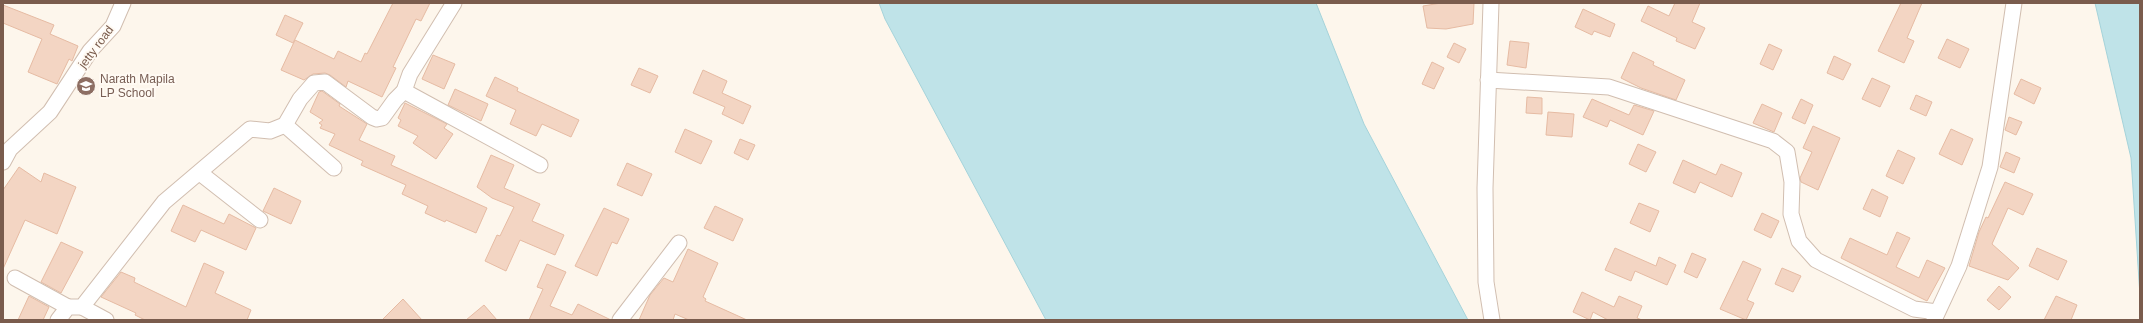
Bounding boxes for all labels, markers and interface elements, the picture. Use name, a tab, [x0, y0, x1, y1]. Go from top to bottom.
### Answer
street label: jetty road	[75, 23, 116, 72]
place label: Narath Mapila LP School	[100, 72, 175, 100]
school or university icon: Narath Mapila LP School	[75, 75, 97, 97]

